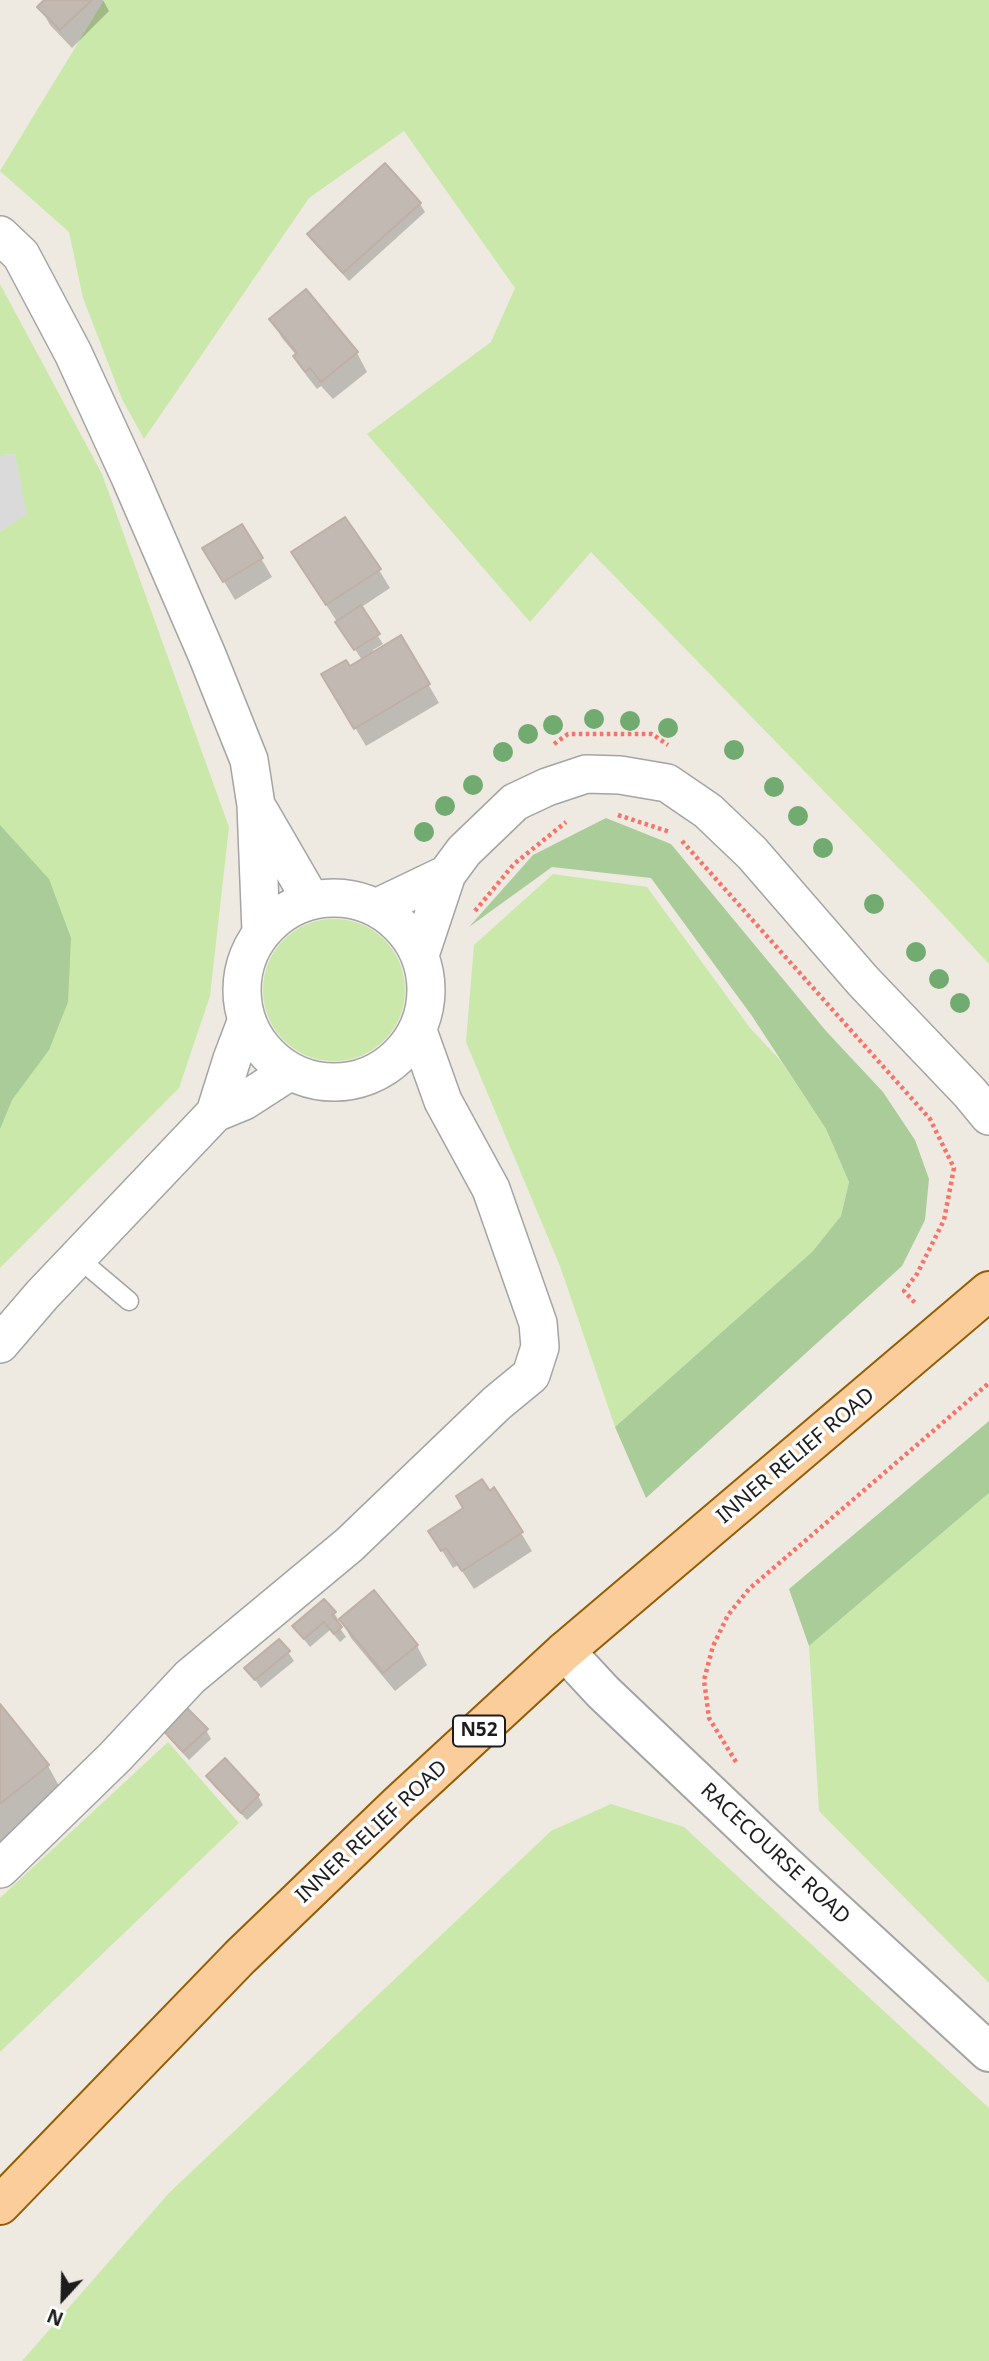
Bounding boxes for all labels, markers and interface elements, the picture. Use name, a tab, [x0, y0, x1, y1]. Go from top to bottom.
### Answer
street label: INNER RELIEF ROAD	[712, 1383, 880, 1529]
road number: N52	[453, 1716, 505, 1746]
street label: INNER RELIEF ROAD	[291, 1755, 453, 1909]
street label: RACECOURSE ROAD	[695, 1778, 855, 1930]
north arrow	[28, 2263, 98, 2333]
text: N	[43, 2303, 67, 2332]

